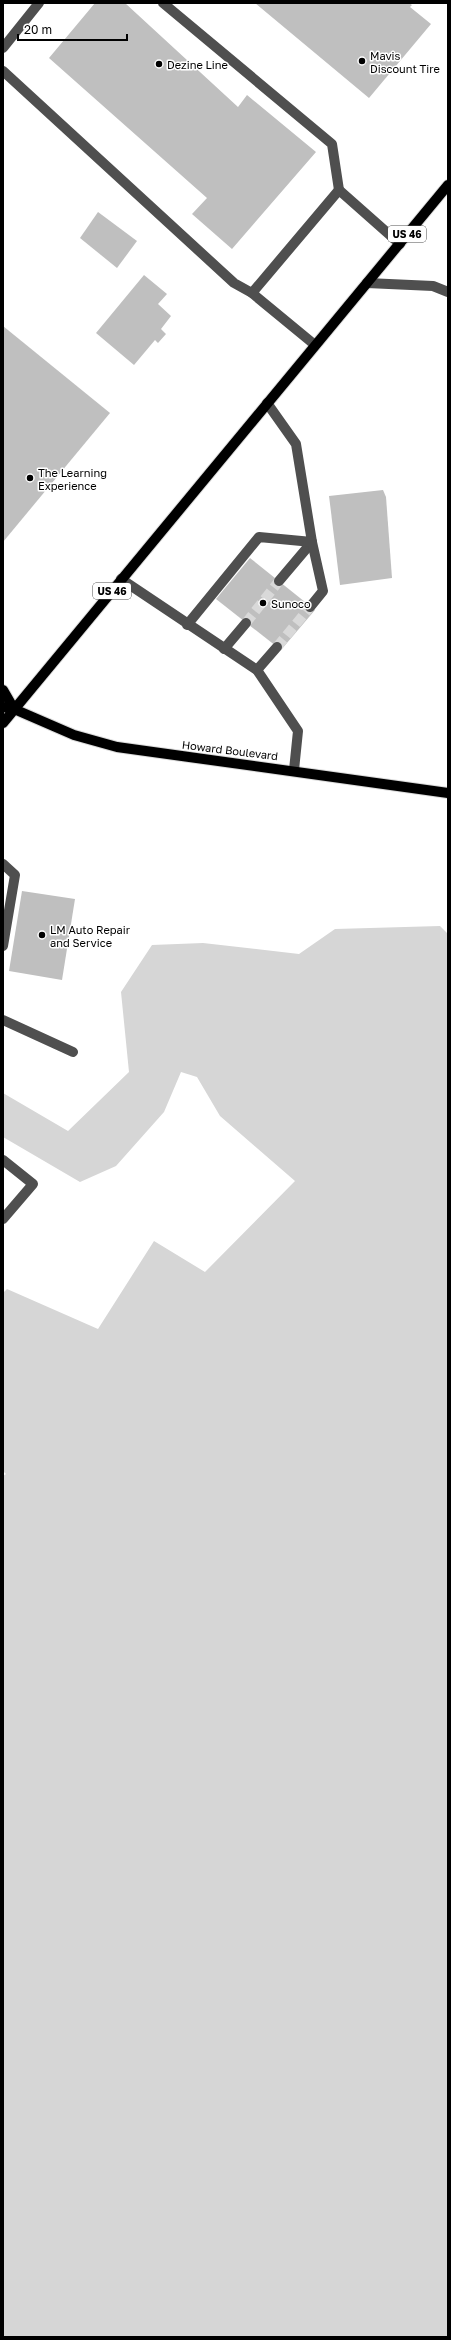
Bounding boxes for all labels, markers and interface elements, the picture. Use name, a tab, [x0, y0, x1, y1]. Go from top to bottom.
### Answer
scale bar	[18, 16, 127, 42]
text: 20 m	[24, 22, 52, 37]
place label: Mavis Discount Tire	[370, 49, 440, 75]
marker: Mavis Discount Tire	[357, 56, 367, 66]
place label: Dezine Line	[167, 58, 228, 71]
marker: Dezine Line	[154, 59, 164, 69]
road number: US 46	[388, 226, 426, 242]
place label: The Learning Experience	[38, 466, 107, 492]
marker: The Learning Experience	[25, 473, 35, 483]
road number: US 46	[93, 583, 131, 599]
place label: Sunoco	[271, 597, 311, 610]
marker: Sunoco	[258, 598, 268, 608]
street label: Howard Boulevard	[181, 738, 279, 762]
place label: LM Auto Repair and Service	[50, 923, 131, 949]
marker: LM Auto Repair and Service	[37, 930, 47, 940]

